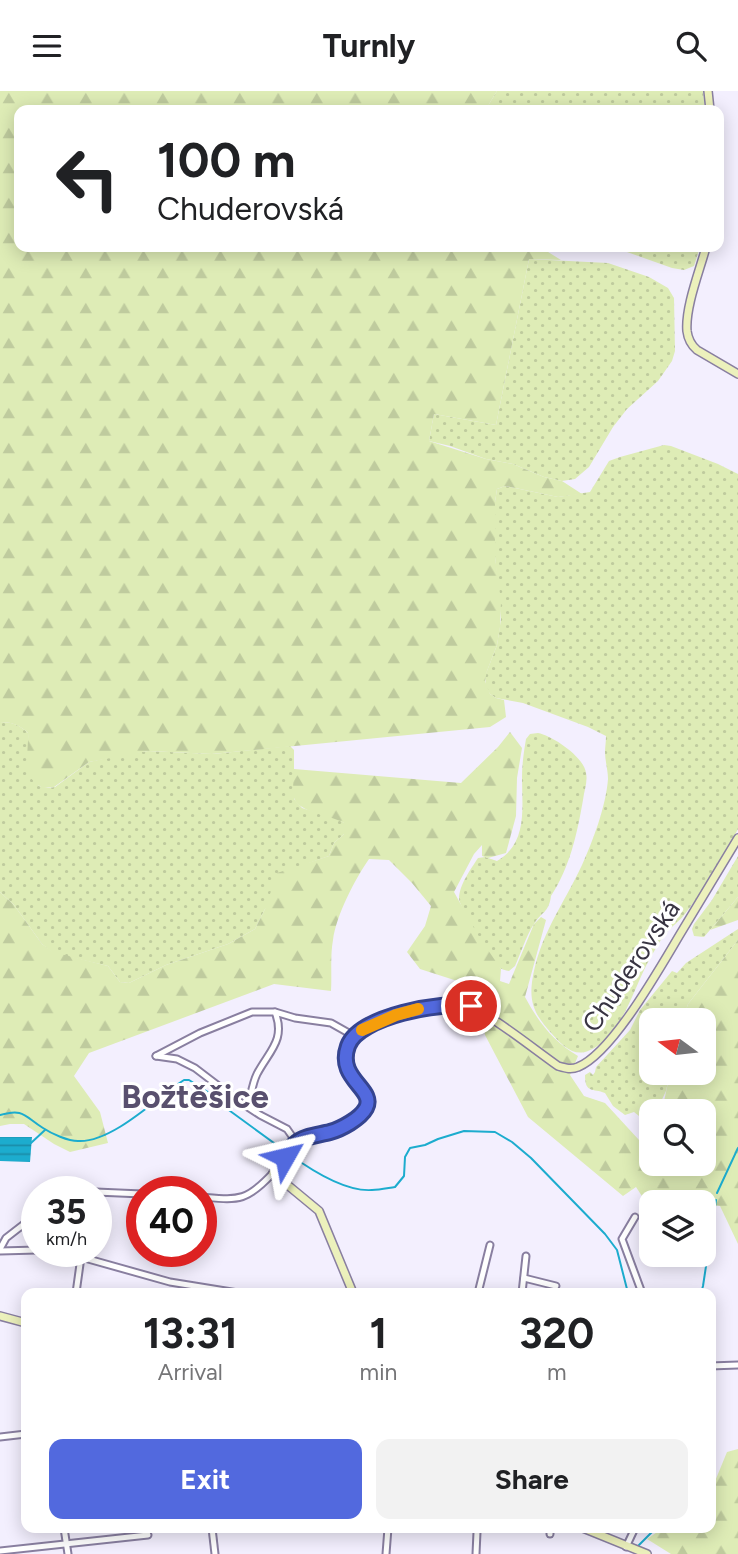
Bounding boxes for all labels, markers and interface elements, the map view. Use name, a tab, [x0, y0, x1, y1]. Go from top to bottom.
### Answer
icon: menu	[28, 27, 66, 65]
text: Turnly	[323, 27, 415, 65]
icon: search	[672, 27, 710, 65]
text: 100 m	[157, 130, 296, 189]
icon: left	[42, 133, 133, 224]
text: Chuderovská	[157, 190, 344, 228]
street label: Chuderovská	[575, 894, 687, 1038]
pin	[441, 976, 501, 1036]
icon: arrive	[452, 987, 490, 1025]
north arrow	[639, 1008, 716, 1085]
map controls	[639, 1008, 716, 1267]
district label: Božtěšice	[121, 1077, 269, 1116]
button: search	[639, 1099, 716, 1176]
position arrow	[248, 1120, 322, 1194]
speed limit sign: 40	[126, 1176, 217, 1267]
button: layers	[639, 1190, 716, 1267]
text: 35	[47, 1191, 86, 1233]
text: km/h	[46, 1228, 87, 1250]
text: 13:31	[143, 1308, 238, 1359]
text: 1	[370, 1308, 387, 1359]
text: 320	[519, 1308, 594, 1359]
text: Arrival	[158, 1358, 223, 1386]
text: min	[360, 1358, 397, 1386]
text: m	[547, 1358, 566, 1386]
button: Exit	[49, 1439, 362, 1519]
button: Share	[376, 1439, 688, 1519]

